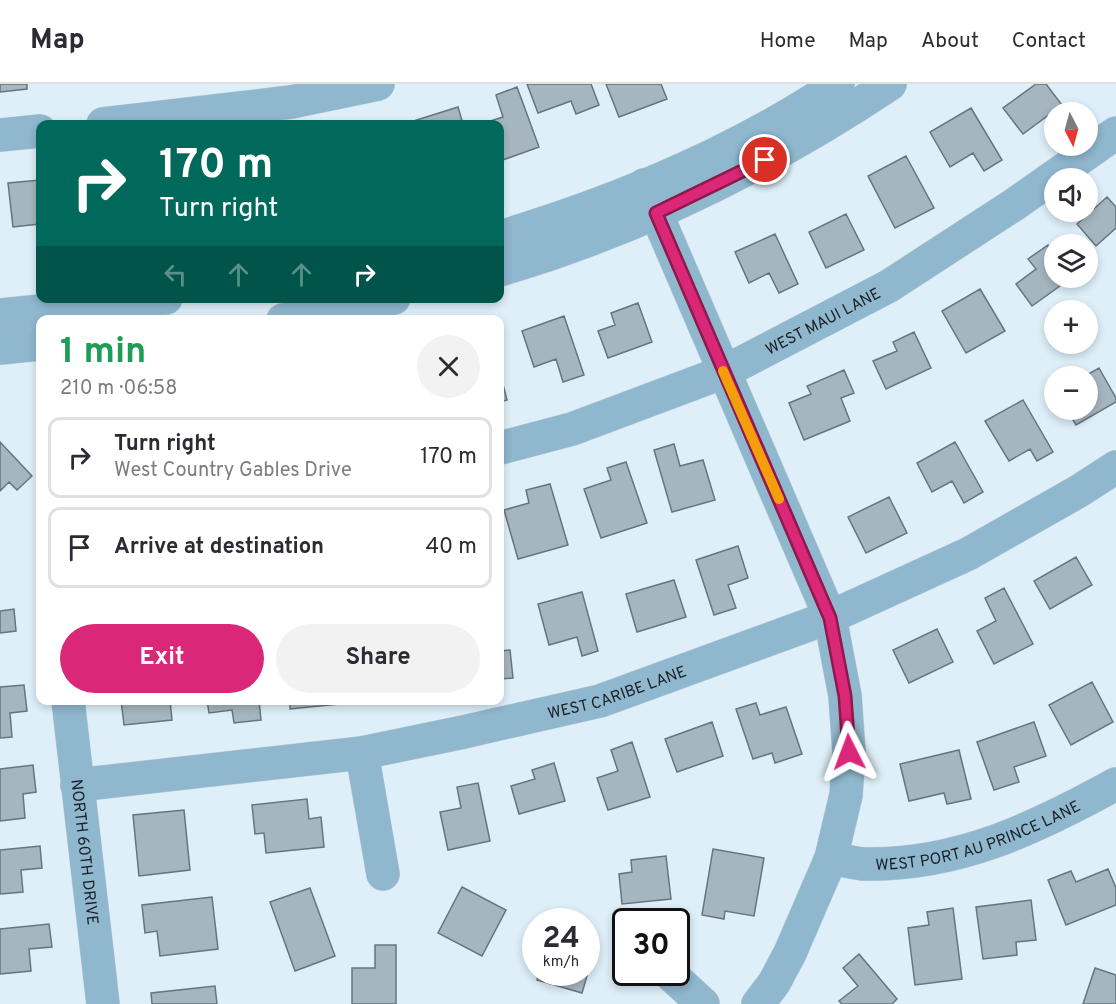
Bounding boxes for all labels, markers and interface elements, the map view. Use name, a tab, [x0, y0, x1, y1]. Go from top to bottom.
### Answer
text: Map	[30, 23, 85, 59]
text: Home	[760, 28, 816, 55]
text: Map	[849, 28, 888, 55]
text: About	[921, 28, 979, 55]
text: Contact	[1012, 28, 1086, 55]
north arrow	[1044, 102, 1098, 156]
map controls	[1044, 102, 1098, 420]
pin	[739, 134, 790, 185]
text: 170 m	[159, 140, 273, 193]
icon: arrive	[748, 143, 781, 176]
icon: right	[60, 144, 138, 222]
button: sound	[1044, 168, 1098, 222]
text: Turn right	[159, 192, 278, 226]
button: layers	[1044, 234, 1098, 288]
icon: left	[159, 258, 192, 291]
icon: ahead	[222, 258, 255, 291]
icon: ahead	[285, 258, 318, 291]
icon: right	[348, 258, 381, 291]
street label: WEST MAUI LANE	[763, 284, 885, 361]
button: +	[1044, 300, 1098, 354]
text: 1 min	[60, 330, 146, 376]
button: close	[417, 335, 480, 398]
button: −	[1044, 366, 1098, 420]
text: 210 m · 06:58	[60, 376, 178, 402]
text: Turn right	[114, 431, 216, 458]
icon: right	[63, 441, 96, 474]
text: 170 m	[420, 444, 477, 471]
text: West Country Gables Drive	[114, 458, 352, 484]
icon: arrive	[63, 531, 96, 564]
text: Arrive at destination	[114, 534, 324, 561]
text: 40 m	[425, 534, 477, 561]
button: Exit	[60, 624, 264, 693]
button: Share	[276, 624, 480, 693]
street label: WEST CARIBE LANE	[546, 662, 689, 725]
position arrow	[817, 720, 881, 784]
street label: NORTH 60TH DRIVE	[65, 778, 102, 926]
street label: WEST PORT AU PRINCE LANE	[875, 797, 1084, 876]
speed limit sign: 30	[612, 908, 690, 986]
text: 24	[542, 921, 580, 958]
text: km/h	[543, 953, 579, 972]

